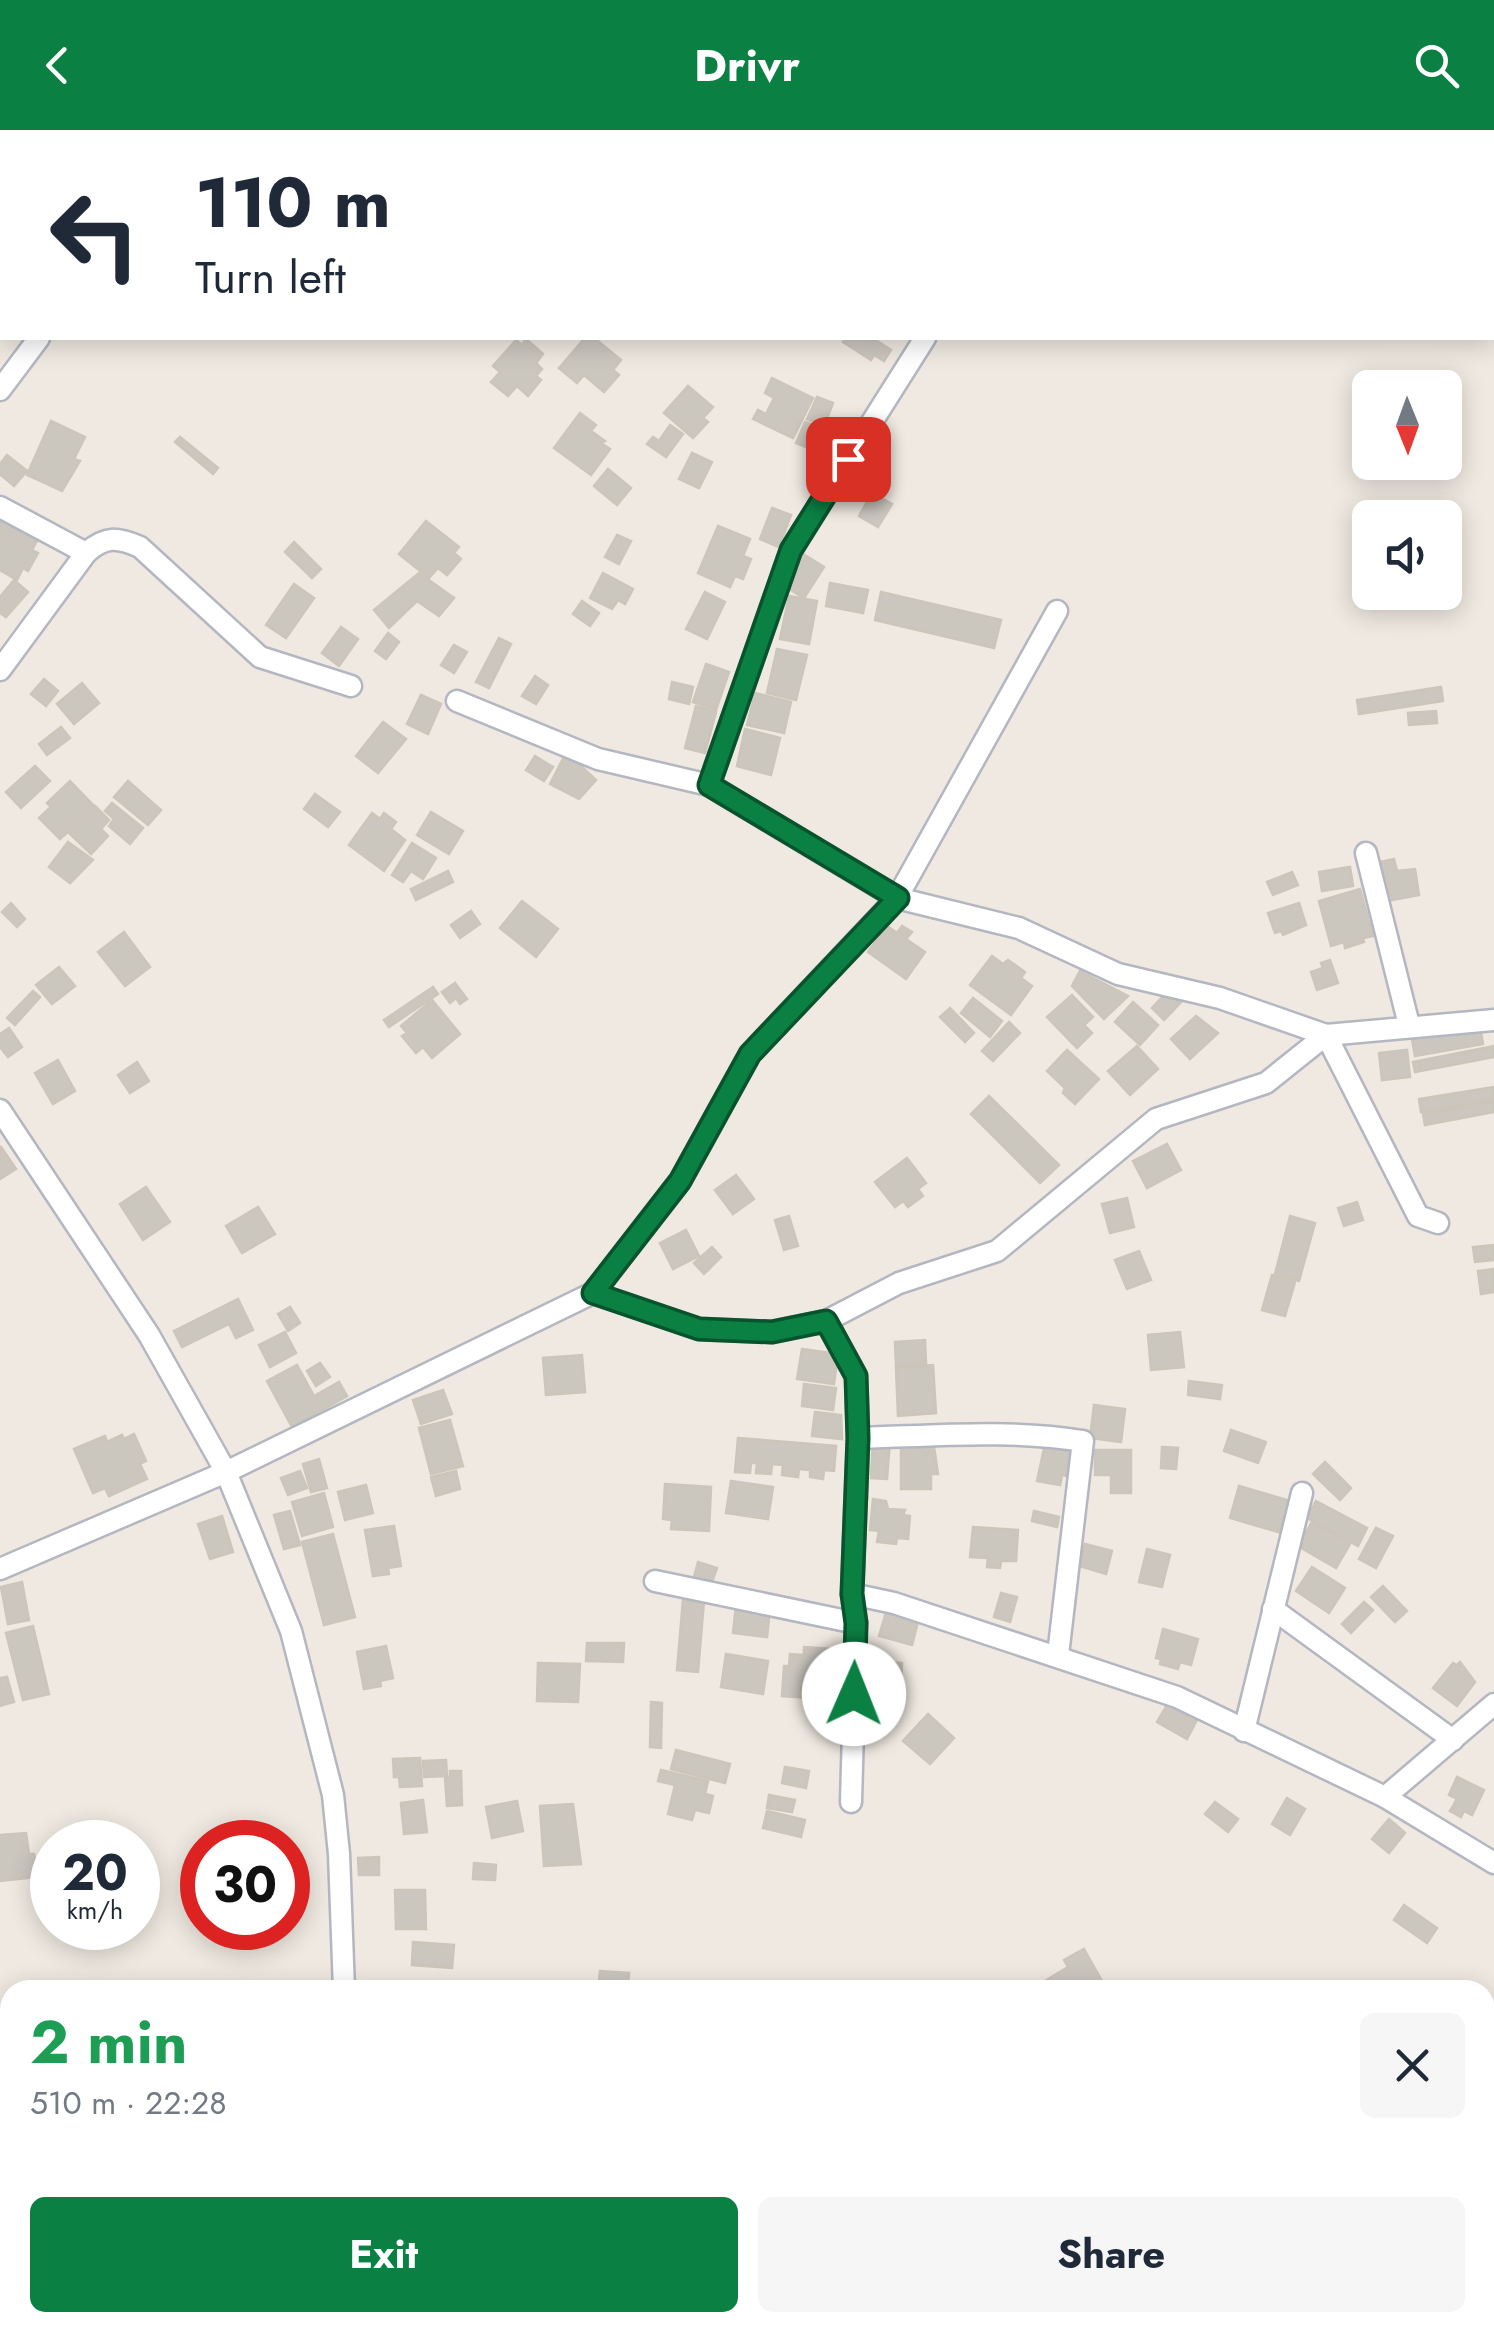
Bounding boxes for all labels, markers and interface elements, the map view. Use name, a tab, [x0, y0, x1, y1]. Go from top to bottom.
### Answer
text: Drivr	[694, 33, 800, 98]
icon: back	[30, 38, 85, 93]
icon: search	[1409, 38, 1464, 93]
text: 110 m	[195, 152, 391, 253]
icon: left	[30, 170, 160, 300]
text: Turn left	[195, 245, 346, 310]
north arrow	[1352, 370, 1462, 480]
map controls	[1352, 370, 1462, 610]
pin	[806, 417, 891, 502]
icon: arrive	[821, 432, 876, 487]
button: sound	[1352, 500, 1462, 610]
position arrow	[802, 1642, 906, 1746]
speed limit sign: 30	[180, 1820, 310, 1950]
text: 20	[62, 1836, 128, 1909]
text: km/h	[67, 1892, 123, 1928]
text: 2 min	[30, 1999, 188, 2086]
button: close	[1360, 2013, 1465, 2118]
text: 510 m · 22:28	[30, 2080, 227, 2126]
button: Exit	[30, 2197, 738, 2312]
button: Share	[758, 2197, 1465, 2312]

